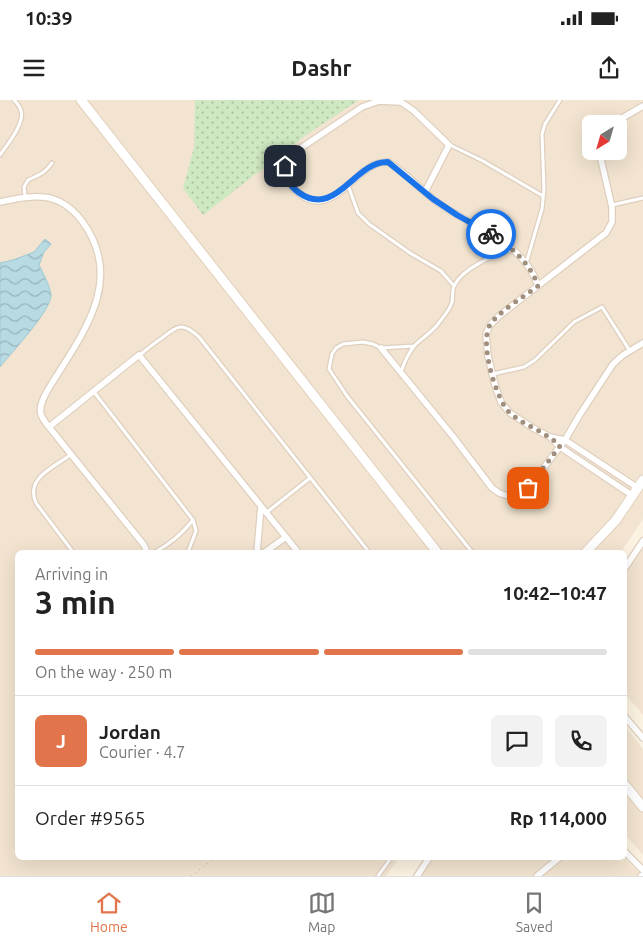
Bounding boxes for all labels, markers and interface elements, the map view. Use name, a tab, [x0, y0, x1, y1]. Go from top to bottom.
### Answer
text: 10:39	[25, 7, 73, 29]
icon: menu	[20, 54, 48, 82]
icon: share	[595, 54, 623, 82]
text: Dashr	[291, 55, 352, 80]
north arrow	[582, 115, 628, 160]
map controls	[582, 115, 627, 160]
pin	[264, 145, 306, 187]
icon: home	[271, 152, 299, 180]
courier	[466, 209, 516, 259]
icon: bike	[477, 220, 505, 248]
pin	[507, 467, 549, 509]
icon: bag	[514, 474, 542, 502]
text: Arriving in	[35, 565, 108, 583]
text: 10:42–10:47	[502, 582, 607, 604]
text: 3 min	[35, 584, 116, 620]
text: On the way · 250 m	[35, 663, 172, 681]
button: chat	[491, 715, 543, 767]
button: phone	[555, 715, 607, 767]
text: Jordan	[99, 721, 161, 743]
text: J	[56, 730, 66, 752]
text: Courier · 4.7	[99, 743, 185, 761]
text: Order #9565	[35, 807, 145, 829]
text: Rp 114,000	[510, 807, 607, 829]
tab: Home	[90, 889, 128, 935]
tab: Map	[308, 889, 336, 935]
tab: Saved	[516, 889, 553, 935]

